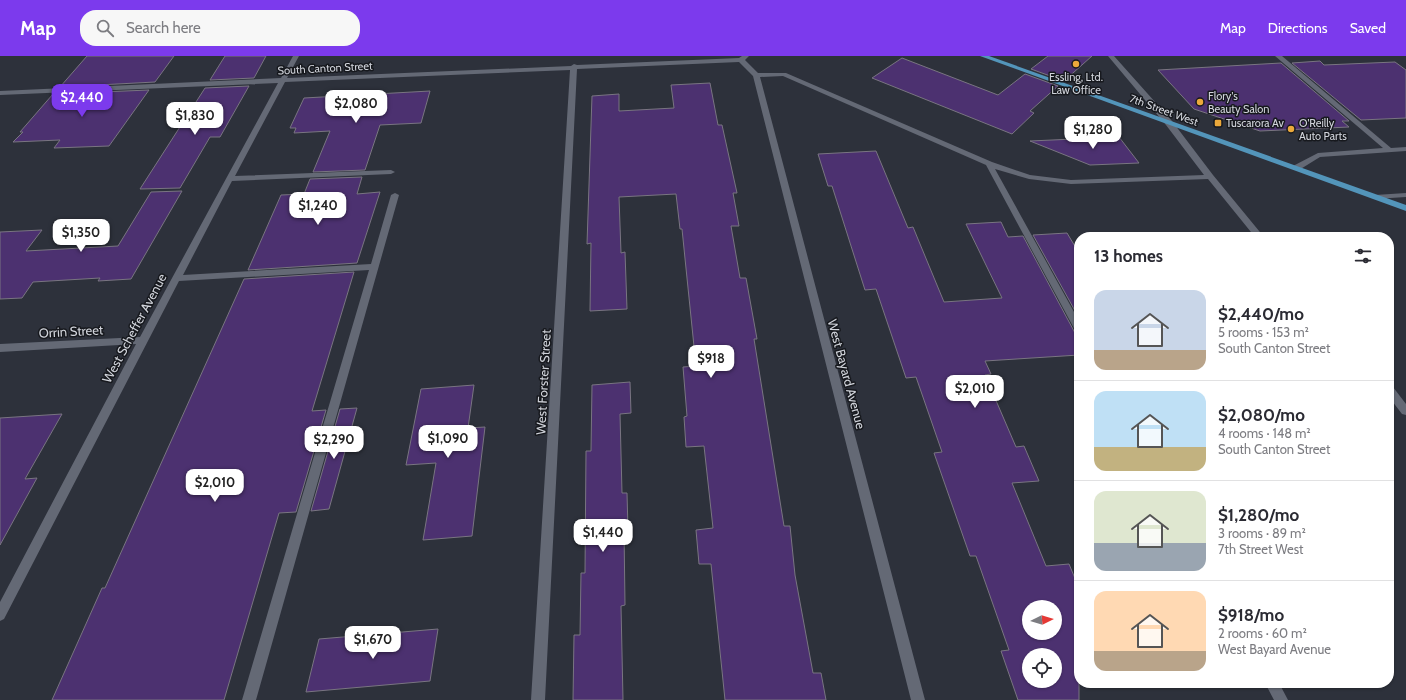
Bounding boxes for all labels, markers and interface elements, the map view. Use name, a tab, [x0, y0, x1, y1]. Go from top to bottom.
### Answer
search box	[80, 10, 360, 46]
text: Map	[20, 17, 56, 40]
icon: search	[94, 17, 116, 39]
text: Search here	[126, 19, 201, 37]
text: Map	[1220, 19, 1246, 37]
text: Directions	[1268, 19, 1328, 37]
text: Saved	[1350, 19, 1386, 37]
street label: South Canton Street	[277, 59, 373, 77]
marker: Essling, Ltd. Law Office	[1071, 59, 1081, 69]
place label: Essling, Ltd. Law Office	[1049, 70, 1103, 97]
pin: $2,440	[49, 84, 115, 118]
text: $2,440	[61, 89, 103, 105]
place label: Flory's Beauty Salon	[1208, 89, 1269, 116]
pin: $2,080	[323, 90, 389, 124]
street label: 7th Street West	[1128, 91, 1201, 129]
text: $2,080	[334, 95, 378, 111]
marker: Flory's Beauty Salon	[1195, 97, 1205, 107]
pin: $1,830	[162, 102, 228, 136]
text: $1,830	[175, 107, 215, 123]
pin: $1,280	[1060, 116, 1126, 150]
place label: Tuscarora Av	[1226, 116, 1284, 130]
place label: O'Reilly Auto Parts	[1299, 116, 1347, 143]
marker: Tuscarora Av	[1213, 118, 1223, 128]
text: $1,280	[1073, 121, 1113, 137]
marker: O'Reilly Auto Parts	[1286, 124, 1296, 134]
pin: $1,240	[285, 192, 351, 226]
text: $1,240	[298, 197, 338, 213]
pin: $1,350	[48, 219, 114, 253]
text: $1,350	[62, 224, 100, 240]
icon: filters	[1352, 245, 1374, 267]
text: 13 homes	[1094, 246, 1163, 266]
street label: West Scheffer Avenue	[98, 270, 170, 385]
text: $2,440/mo	[1218, 304, 1304, 324]
icon: home	[1126, 306, 1174, 354]
street label: West Bayard Avenue	[825, 317, 869, 431]
street label: Orrin Street	[38, 321, 104, 341]
text: 5 rooms · 153 m²	[1218, 324, 1309, 340]
street label: West Forster Street	[532, 328, 554, 435]
text: South Canton Street	[1218, 340, 1330, 356]
pin: $918	[687, 345, 735, 379]
text: $918	[697, 350, 725, 366]
pin: $2,010	[942, 375, 1008, 409]
text: $2,010	[955, 380, 995, 396]
text: $2,080/mo	[1218, 405, 1305, 425]
icon: home	[1126, 407, 1174, 455]
pin: $1,090	[415, 425, 481, 459]
text: 4 rooms · 148 m²	[1218, 425, 1311, 441]
pin: $2,290	[301, 426, 367, 460]
text: $1,090	[428, 430, 468, 446]
text: $2,290	[314, 431, 354, 447]
text: South Canton Street	[1218, 441, 1330, 457]
pin: $2,010	[182, 469, 248, 503]
text: $2,010	[195, 474, 235, 490]
text: $1,280/mo	[1218, 505, 1299, 525]
icon: home	[1126, 507, 1174, 555]
pin: $1,440	[570, 519, 636, 553]
text: $1,440	[583, 524, 623, 540]
text: 3 rooms · 89 m²	[1218, 525, 1306, 541]
text: 7th Street West	[1218, 541, 1303, 557]
north arrow	[1022, 600, 1062, 640]
map controls	[1022, 600, 1062, 688]
text: $918/mo	[1218, 605, 1284, 625]
icon: home	[1126, 607, 1174, 655]
text: 2 rooms · 60 m²	[1218, 625, 1307, 641]
pin: $1,670	[340, 626, 406, 660]
text: $1,670	[354, 631, 392, 647]
text: West Bayard Avenue	[1218, 641, 1331, 657]
button: locate	[1022, 648, 1062, 688]

